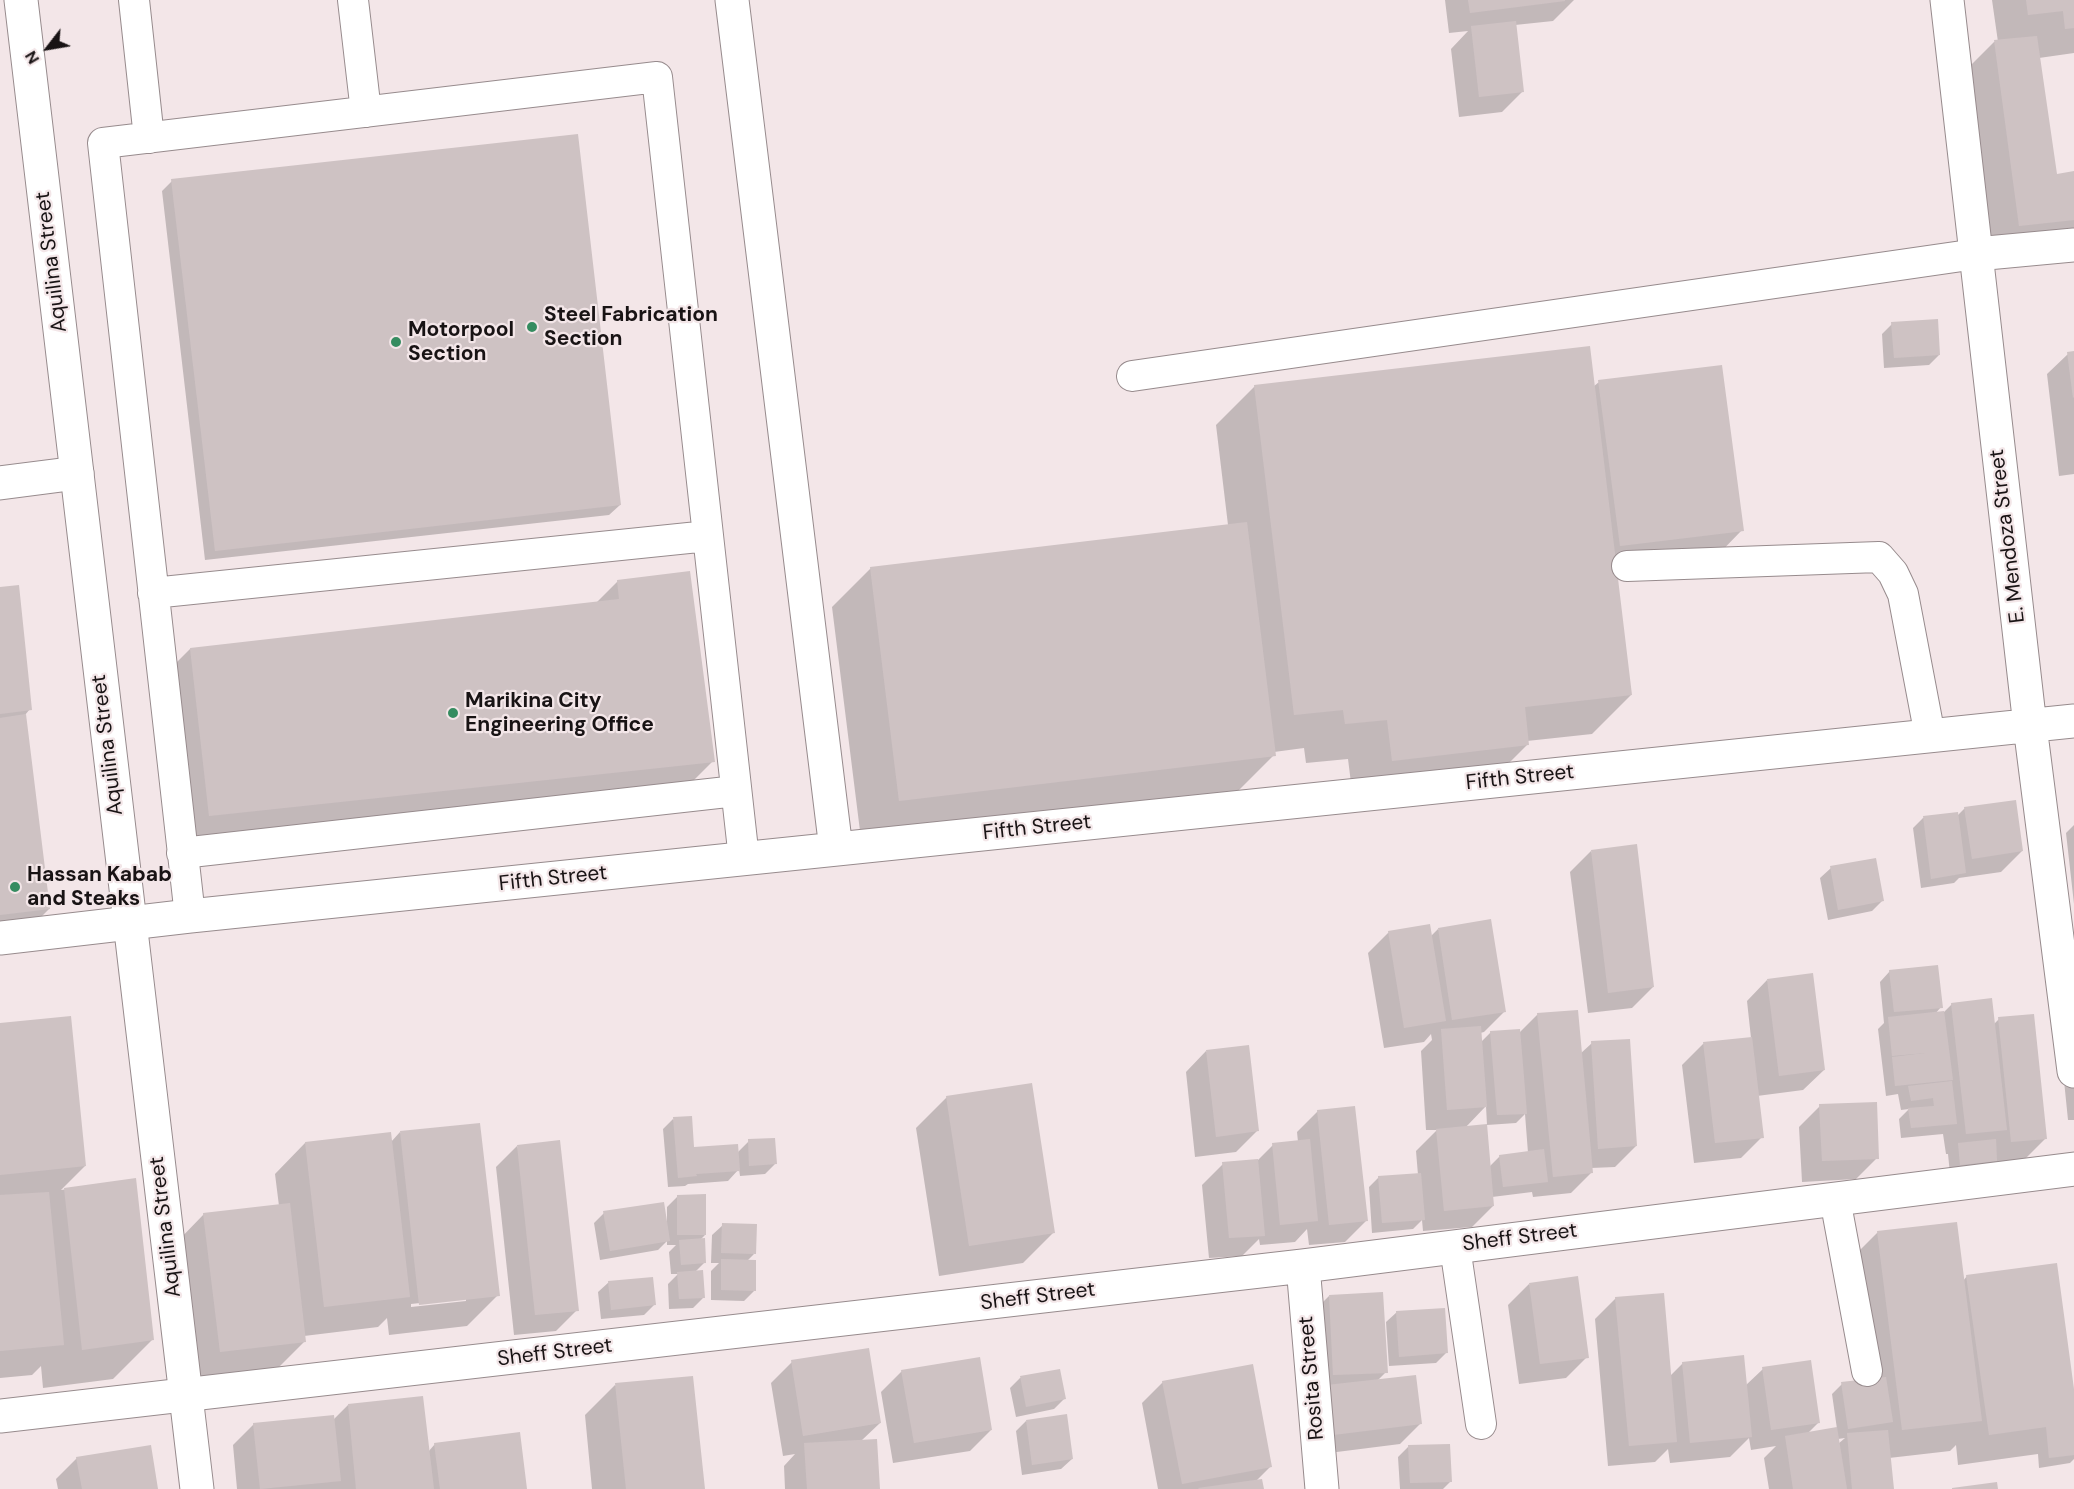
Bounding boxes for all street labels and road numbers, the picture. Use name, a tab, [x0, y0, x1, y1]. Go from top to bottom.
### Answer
street label: Aquilina Street	[31, 190, 73, 334]
street label: E. Mendoza Street	[1985, 448, 2031, 624]
street label: Aquilina Street	[87, 673, 129, 817]
street label: Fifth Street	[1465, 760, 1575, 796]
street label: Fifth Street	[982, 810, 1092, 846]
street label: Fifth Street	[498, 861, 608, 897]
street label: Aquilina Street	[145, 1155, 187, 1299]
street label: Sheff Street	[1461, 1218, 1579, 1258]
street label: Sheff Street	[979, 1277, 1097, 1317]
street label: Rosita Street	[1294, 1315, 1330, 1441]
street label: Sheff Street	[496, 1333, 614, 1373]

